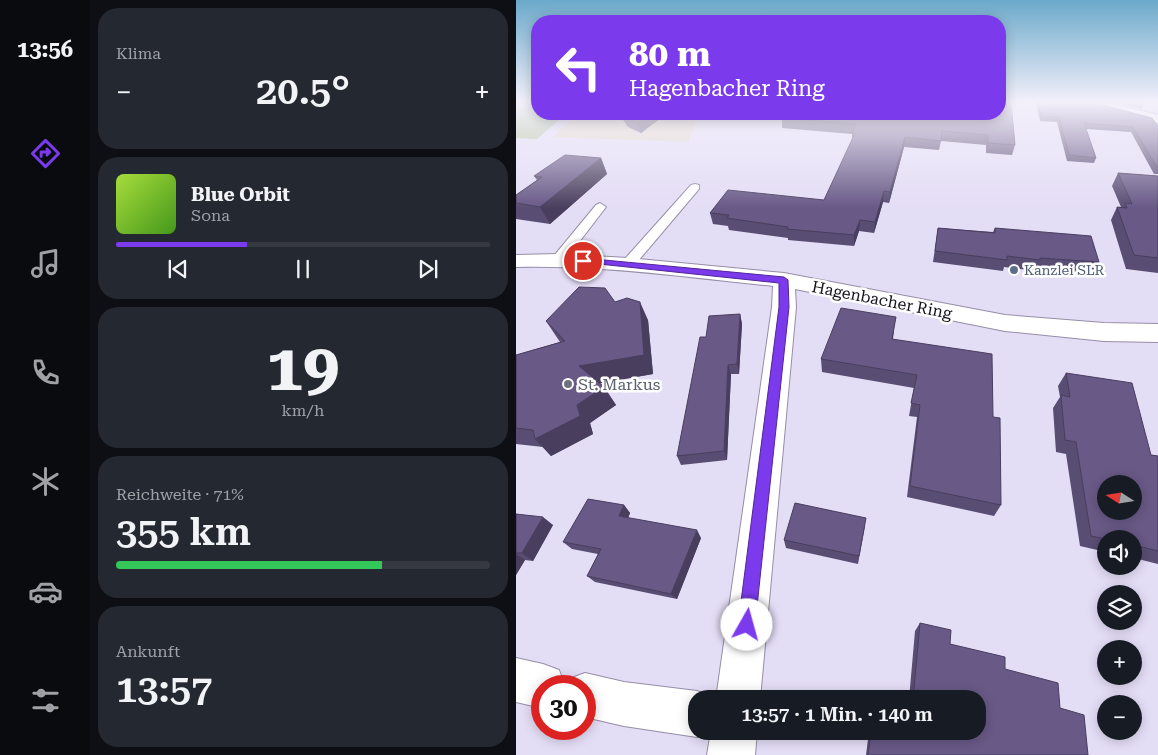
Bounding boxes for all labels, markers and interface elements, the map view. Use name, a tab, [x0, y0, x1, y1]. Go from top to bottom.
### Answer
text: 80 m	[629, 34, 711, 75]
icon: left	[546, 35, 611, 100]
text: 13:56	[17, 37, 73, 62]
text: Klima	[116, 44, 161, 63]
text: 20.5°	[256, 69, 350, 113]
text: −	[116, 76, 132, 109]
text: +	[474, 76, 490, 109]
text: Hagenbacher Ring	[629, 76, 825, 101]
icon: directions	[28, 136, 63, 171]
text: Blue Orbit	[191, 183, 290, 206]
text: Sona	[191, 206, 230, 225]
pin	[562, 240, 604, 282]
icon: music	[28, 246, 63, 281]
icon: arrive	[569, 247, 597, 275]
icon: previous	[164, 255, 192, 283]
icon: pause	[289, 255, 317, 283]
icon: next	[414, 255, 442, 283]
place label: Kanzlei SLR	[1024, 262, 1105, 278]
marker: Kanzlei SLR	[1008, 264, 1020, 276]
street label: Hagenbacher Ring	[810, 277, 955, 323]
text: 19	[267, 330, 339, 406]
icon: phone	[28, 355, 63, 390]
place label: St. Markus	[578, 375, 661, 394]
marker: St. Markus	[562, 378, 574, 390]
text: km/h	[282, 401, 324, 420]
icon: climate	[28, 464, 63, 499]
north arrow	[1097, 475, 1142, 520]
map controls	[1097, 475, 1142, 740]
text: Reichweite · 71%	[116, 485, 244, 504]
text: 355 km	[116, 510, 251, 554]
button: sound	[1097, 530, 1142, 575]
icon: car	[28, 574, 63, 609]
button: layers	[1097, 585, 1142, 630]
position arrow	[720, 598, 772, 650]
button: +	[1097, 640, 1142, 685]
text: Ankunft	[116, 642, 180, 661]
text: 13:57	[116, 667, 212, 711]
speed limit sign: 30	[531, 675, 596, 740]
icon: filters	[28, 683, 63, 718]
button: −	[1097, 695, 1142, 740]
text: 13:57 · 1 Min. · 140 m	[741, 703, 933, 726]

